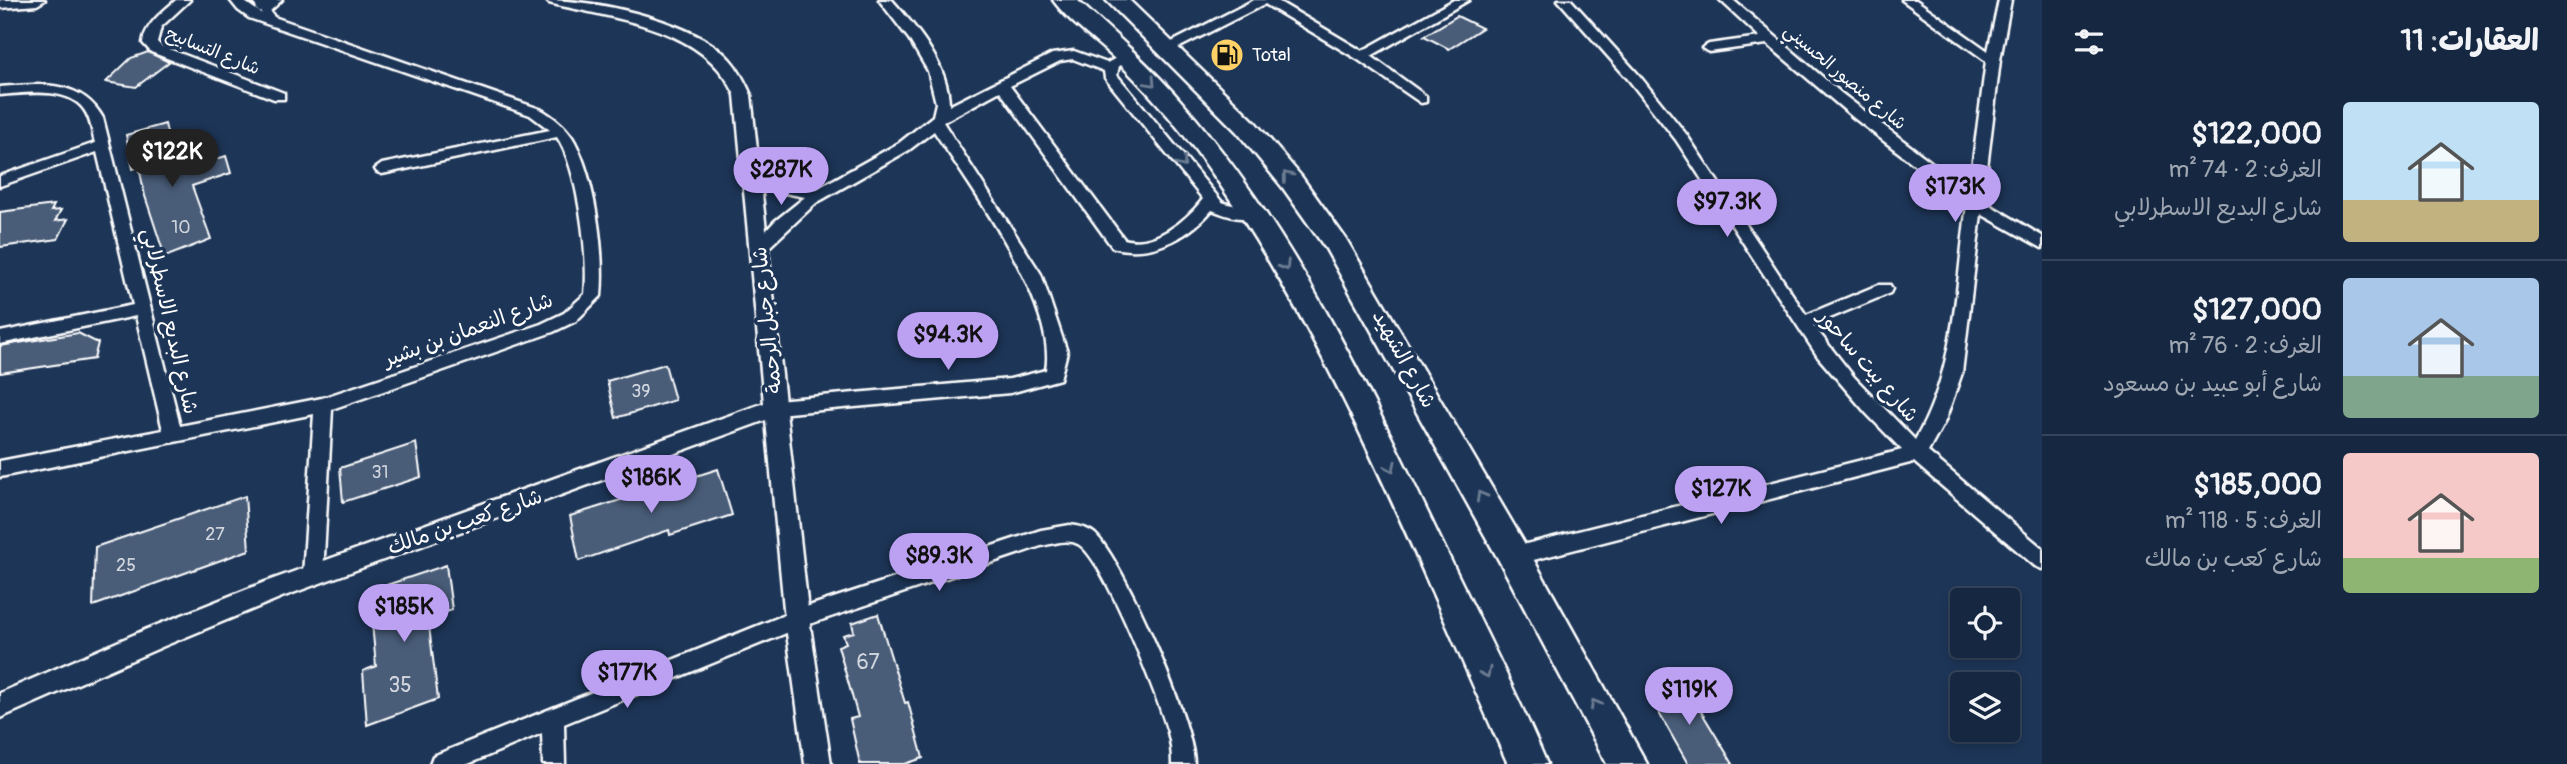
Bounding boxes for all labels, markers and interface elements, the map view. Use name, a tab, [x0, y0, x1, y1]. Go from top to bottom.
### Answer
street label: شارع منصور الحسيني	[1776, 19, 1911, 138]
street label: شارع التسابيح	[163, 22, 263, 80]
text: العقارات: 11	[2401, 22, 2539, 59]
icon: filters	[2070, 23, 2108, 61]
fuel station icon: Total	[1208, 36, 1246, 74]
place label: Total	[1252, 44, 1291, 67]
one-way arrow	[1143, 74, 1156, 87]
text: $122,000	[2191, 115, 2322, 152]
pin: $122K	[123, 130, 221, 189]
icon: home	[2399, 130, 2483, 214]
text: $122K	[141, 137, 203, 166]
pin: $287K	[732, 148, 830, 207]
text: $287K	[750, 155, 812, 184]
one-way arrow	[1174, 155, 1187, 167]
text: الغرف: 2 · 74 m²	[2169, 155, 2322, 184]
pin: $173K	[1906, 164, 2004, 224]
one-way arrow	[1283, 172, 1295, 185]
text: $173K	[1925, 172, 1985, 201]
pin: $97.3K	[1670, 180, 1784, 239]
text: $97.3K	[1693, 187, 1761, 216]
text: شارع البديع الاسطرلابي	[2114, 193, 2322, 222]
house number: 10	[171, 216, 191, 239]
street label: شارع البديع الاسطرلابي	[131, 225, 205, 418]
street label: شارع جبل الرحمة	[746, 245, 789, 395]
one-way arrow	[1276, 258, 1289, 271]
street label: شارع النعمان بن بشير	[378, 287, 557, 375]
text: $127,000	[2192, 291, 2322, 328]
street label: شارع بيت ساحور	[1810, 302, 1924, 429]
street label: شارع الشهيد	[1365, 305, 1442, 413]
icon: home	[2399, 306, 2483, 390]
pin: $94.3K	[891, 312, 1005, 372]
text: $94.3K	[913, 320, 983, 349]
text: الغرف: 2 · 76 m²	[2169, 331, 2322, 360]
text: شارع أبو عبيد بن مسعود	[2103, 369, 2322, 398]
house number: 39	[631, 380, 651, 403]
pin: $186K	[602, 456, 700, 515]
one-way arrow	[1382, 460, 1396, 472]
house number: 31	[371, 461, 389, 484]
text: $186K	[621, 463, 681, 492]
pin: $127K	[1672, 466, 1770, 526]
text: $185,000	[2194, 466, 2322, 503]
text: $127K	[1691, 474, 1751, 503]
icon: home	[2399, 481, 2483, 565]
street label: شارع كعب بن مالك	[384, 483, 546, 562]
one-way arrow	[1476, 491, 1489, 503]
text: الغرف: 5 · 118 m²	[2165, 506, 2322, 535]
house number: 27	[205, 523, 225, 546]
pin: $89.3K	[882, 534, 996, 593]
text: $89.3K	[905, 541, 973, 570]
text: شارع كعب بن مالك	[2145, 544, 2322, 573]
house number: 25	[116, 554, 136, 577]
pin: $185K	[355, 584, 453, 644]
map controls	[1950, 588, 2020, 742]
button: locate	[1950, 588, 2020, 658]
text: $185K	[374, 592, 434, 621]
house number: 67	[856, 649, 880, 676]
pin: $177K	[578, 650, 676, 710]
text: $177K	[597, 658, 657, 687]
one-way arrow	[1478, 666, 1492, 679]
pin: $119K	[1640, 668, 1738, 727]
house number: 35	[388, 672, 412, 699]
button: layers	[1950, 672, 2020, 742]
text: $119K	[1661, 675, 1717, 704]
one-way arrow	[1590, 699, 1603, 711]

